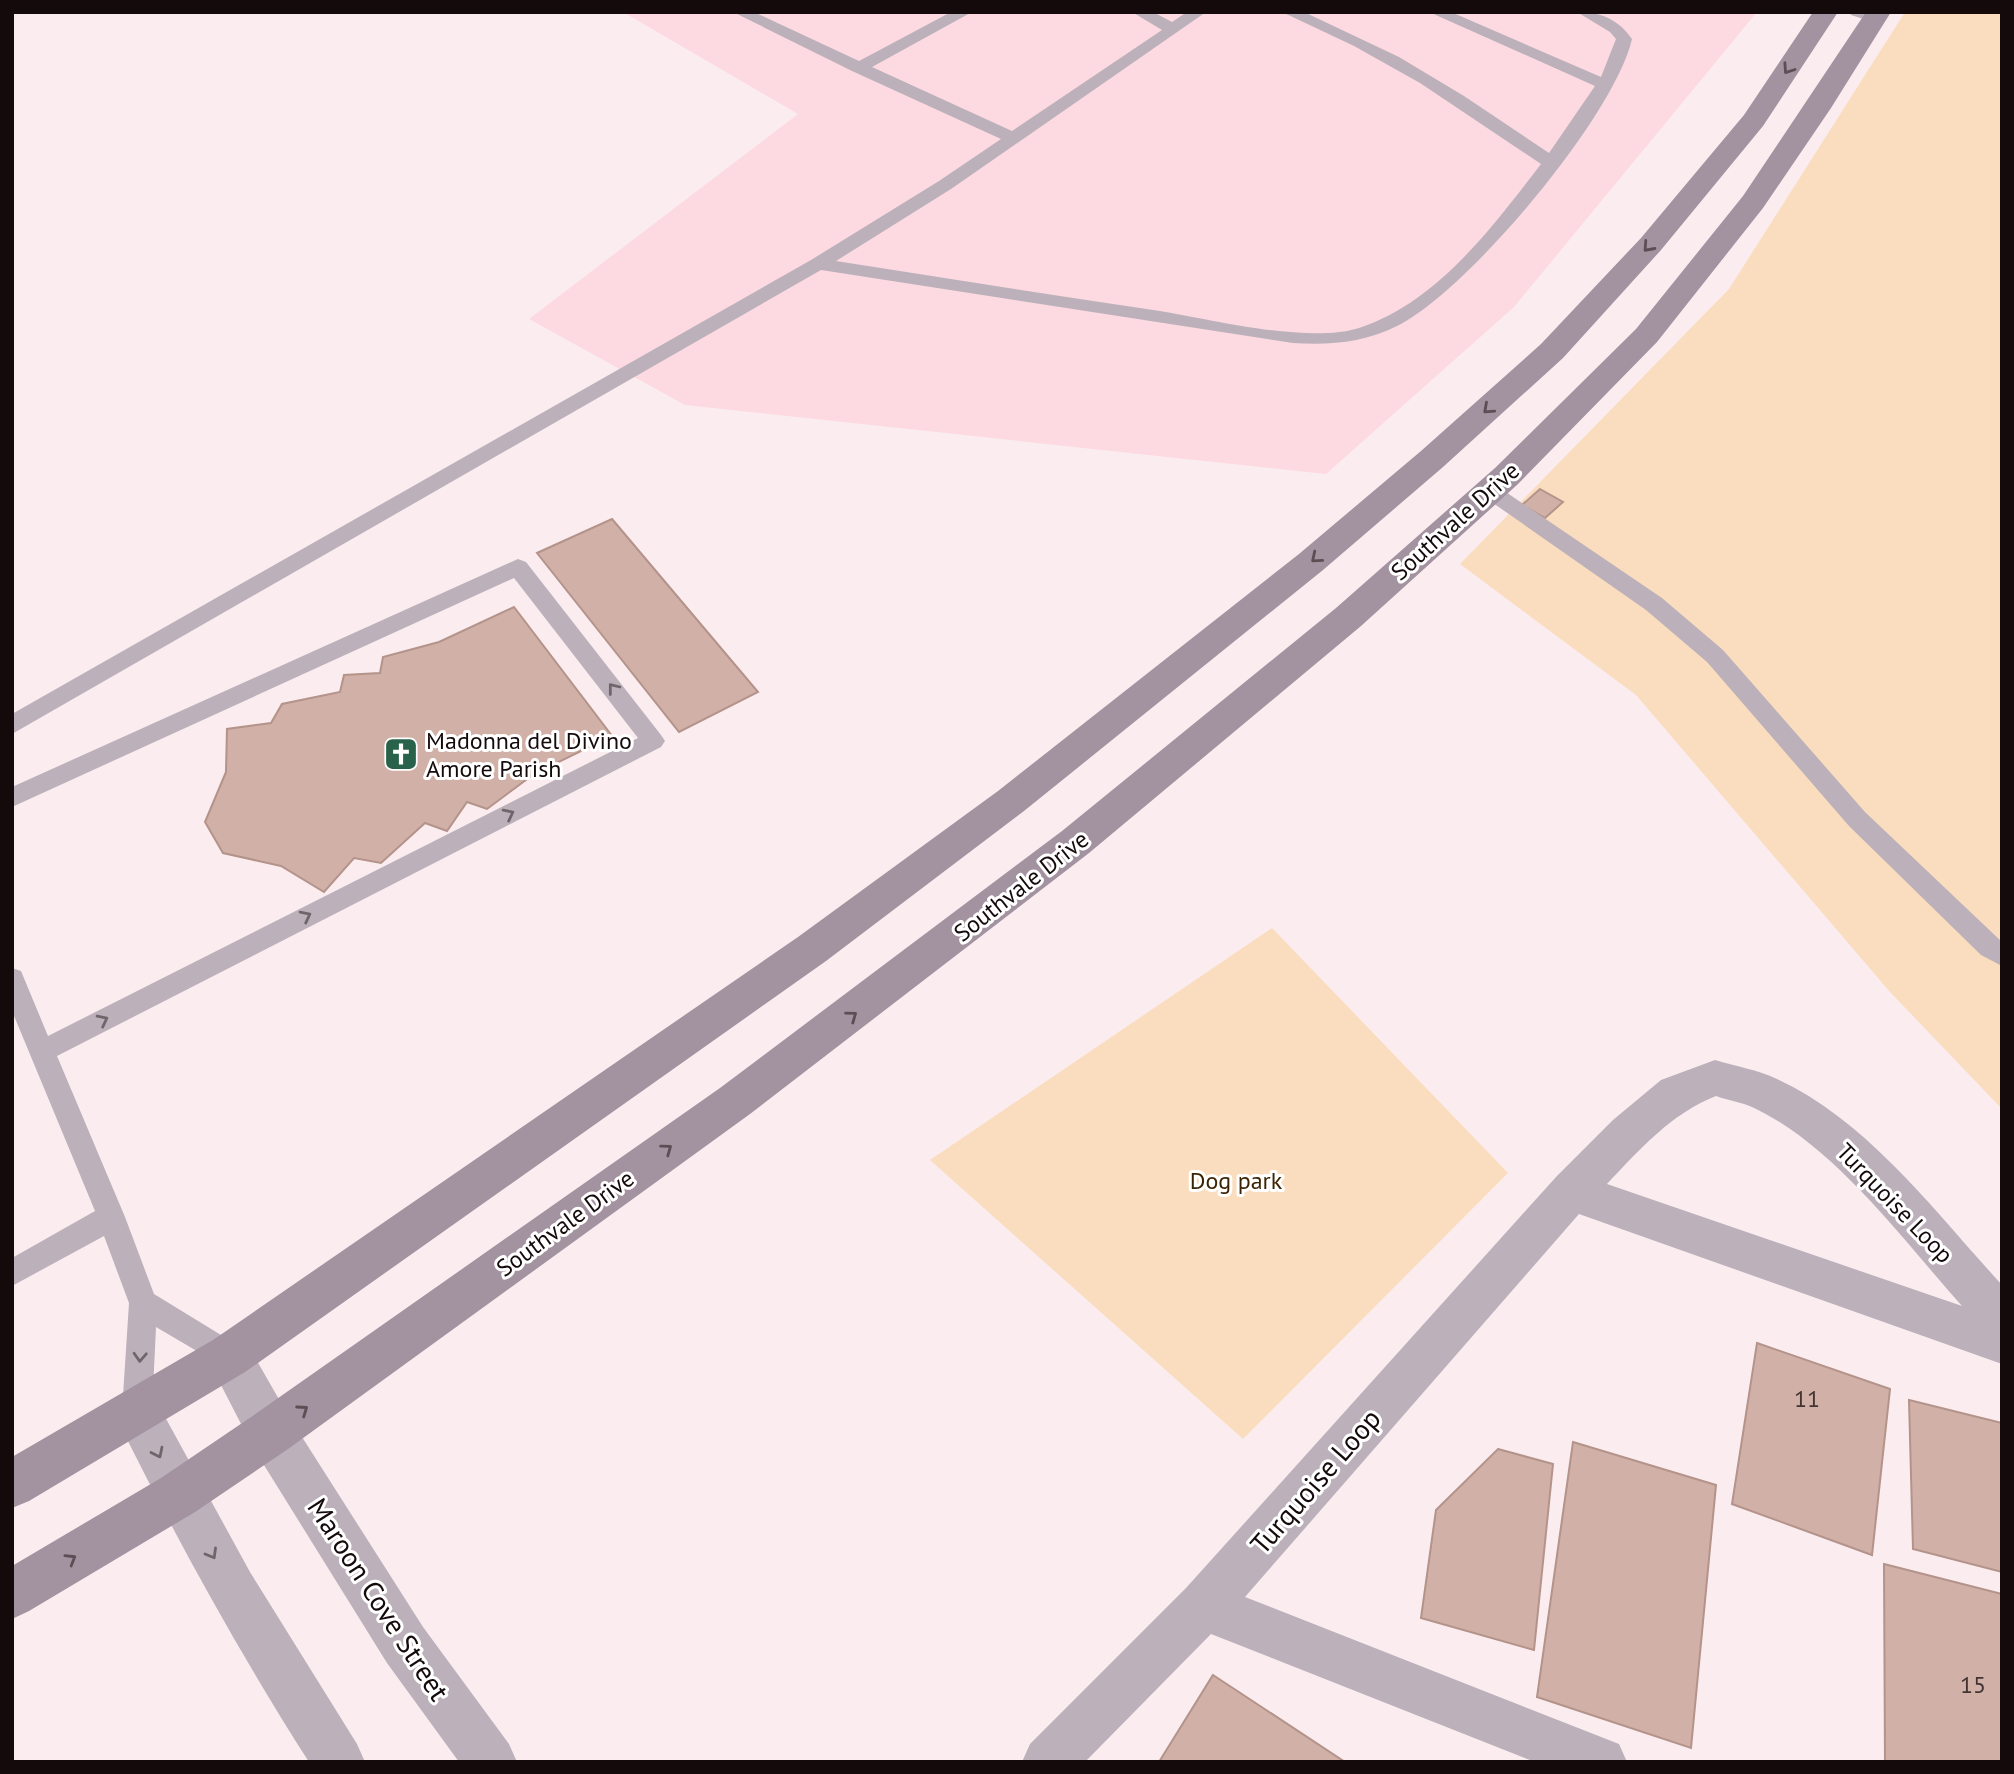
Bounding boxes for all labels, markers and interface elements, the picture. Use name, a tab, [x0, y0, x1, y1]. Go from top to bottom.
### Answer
one-way arrow	[1784, 61, 1796, 74]
one-way arrow	[1643, 239, 1656, 252]
one-way arrow	[1483, 401, 1496, 413]
street label: Southvale Drive	[1384, 455, 1526, 587]
one-way arrow	[1311, 550, 1324, 562]
one-way arrow	[608, 684, 621, 696]
place label: Madonna del Divino Amore Parish	[426, 725, 632, 784]
church icon: Madonna del Divino Amore Parish	[382, 735, 420, 773]
one-way arrow	[502, 808, 514, 822]
street label: Southvale Drive	[947, 824, 1095, 948]
one-way arrow	[299, 911, 311, 925]
one-way arrow	[844, 1012, 857, 1024]
one-way arrow	[96, 1014, 108, 1028]
street label: Turquoise Loop	[1830, 1136, 1960, 1270]
one-way arrow	[659, 1145, 672, 1157]
street label: Southvale Drive	[490, 1163, 640, 1283]
park label: Dog park	[1190, 1165, 1283, 1196]
one-way arrow	[133, 1352, 148, 1363]
house number: 11	[1794, 1383, 1820, 1414]
street label: Turquoise Loop	[1242, 1400, 1388, 1562]
one-way arrow	[295, 1405, 308, 1418]
one-way arrow	[149, 1446, 163, 1458]
street label: Maroon Cove Street	[300, 1491, 459, 1708]
one-way arrow	[204, 1546, 217, 1559]
one-way arrow	[63, 1554, 76, 1567]
house number: 15	[1960, 1669, 1986, 1700]

